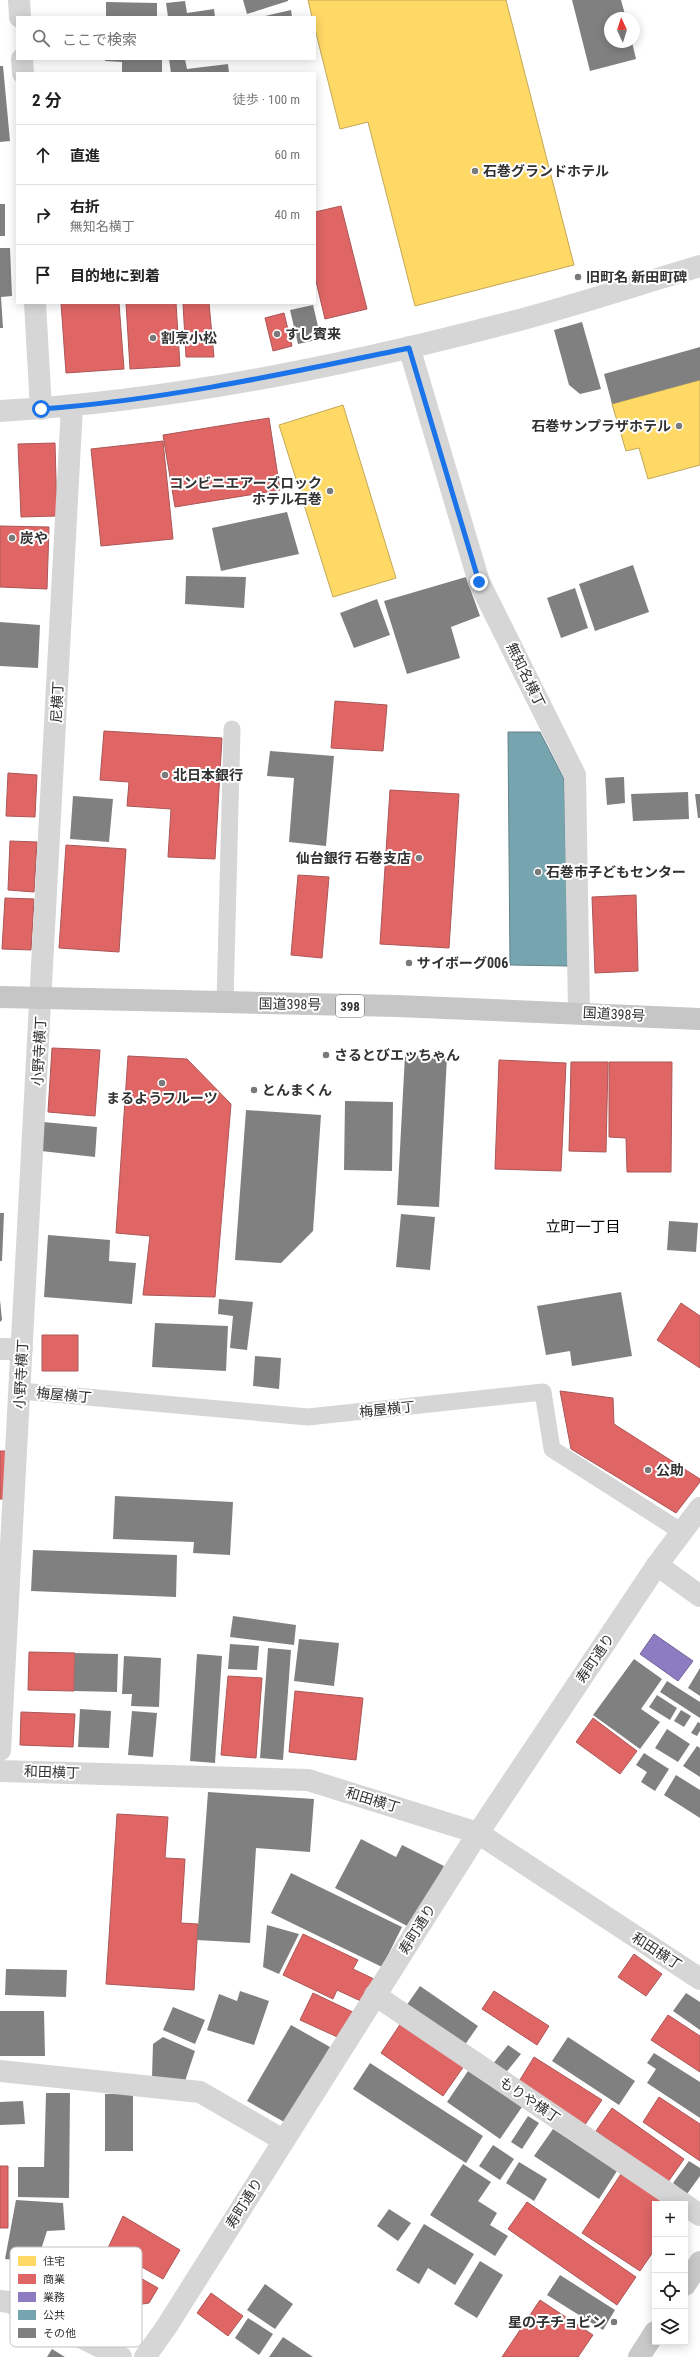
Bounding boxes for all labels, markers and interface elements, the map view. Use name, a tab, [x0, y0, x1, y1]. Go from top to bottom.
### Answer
north arrow	[604, 12, 640, 48]
search box	[16, 16, 316, 60]
icon: search	[30, 27, 52, 49]
text: ここで検索	[62, 31, 137, 49]
text: 2 分	[32, 90, 62, 110]
text: 徒歩 · 100 m	[233, 92, 300, 107]
icon: ahead	[32, 144, 54, 166]
text: 直進	[70, 147, 100, 165]
text: 60 m	[274, 147, 300, 162]
place label: 石巻グランドホテル	[483, 163, 609, 179]
marker: 石巻グランドホテル	[470, 166, 480, 176]
text: 右折	[70, 198, 100, 216]
icon: right	[32, 204, 54, 226]
text: 40 m	[274, 207, 300, 222]
text: 無知名横丁	[70, 219, 135, 234]
icon: arrive	[32, 264, 54, 286]
text: 目的地に到着	[70, 267, 160, 285]
place label: 旧町名 新田町碑	[586, 269, 687, 285]
marker: 旧町名 新田町碑	[573, 272, 583, 282]
place label: すし賓来	[285, 326, 341, 342]
marker: すし賓来	[272, 329, 282, 339]
place label: 割烹小松	[161, 330, 217, 346]
marker: 割烹小松	[148, 333, 158, 343]
route start	[32, 400, 50, 418]
place label: 石巻サンプラザホテル	[531, 418, 671, 434]
marker: 石巻サンプラザホテル	[674, 421, 684, 431]
place label: コンビニエアーズロック ホテル石巻	[170, 475, 322, 507]
marker: コンビニエアーズロック ホテル石巻	[325, 486, 335, 496]
place label: 炭や	[20, 530, 48, 546]
marker: 炭や	[7, 533, 17, 543]
route end	[470, 573, 488, 591]
street label: 無知名横丁	[503, 640, 549, 710]
street label: 尼横丁	[48, 681, 66, 723]
place label: 北日本銀行	[173, 767, 243, 783]
marker: 北日本銀行	[160, 770, 170, 780]
place label: 仙台銀行 石巻支店	[296, 850, 411, 866]
marker: 仙台銀行 石巻支店	[414, 853, 424, 863]
place label: 石巻市子どもセンター	[546, 864, 686, 880]
marker: 石巻市子どもセンター	[533, 867, 543, 877]
place label: サイボーグ006	[417, 955, 508, 971]
marker: サイボーグ006	[404, 958, 414, 968]
street label: 国道398号	[258, 995, 322, 1013]
road number: 398	[336, 995, 364, 1017]
street label: 国道398号	[582, 1004, 646, 1024]
street label: 小野寺横丁	[29, 1016, 49, 1086]
place label: さるとびエッちゃん	[334, 1047, 460, 1063]
marker: さるとびエッちゃん	[321, 1050, 331, 1060]
marker: まるようフルーツ	[157, 1078, 167, 1088]
place label: とんまくん	[262, 1082, 332, 1098]
marker: とんまくん	[249, 1085, 259, 1095]
place label: まるようフルーツ	[106, 1090, 218, 1106]
district label: 立町一丁目	[545, 1218, 621, 1236]
street label: 小野寺横丁	[11, 1339, 31, 1409]
street label: 梅屋横丁	[35, 1385, 93, 1405]
street label: 梅屋横丁	[358, 1398, 416, 1420]
place label: 公助	[656, 1462, 684, 1478]
marker: 公助	[643, 1465, 653, 1475]
street label: 寿町通り	[573, 1630, 617, 1686]
street label: 和田横丁	[24, 1763, 80, 1781]
street label: 和田横丁	[344, 1784, 402, 1816]
street label: 寿町通り	[395, 1901, 439, 1957]
street label: 和田横丁	[629, 1929, 685, 1973]
street label: もりや横丁	[497, 2074, 563, 2126]
street label: 寿町通り	[222, 2175, 266, 2231]
map controls	[652, 2201, 688, 2345]
button: +	[652, 2201, 688, 2237]
button: −	[652, 2237, 688, 2273]
legend	[10, 2247, 142, 2347]
text: 住宅	[43, 2255, 65, 2268]
text: 商業	[43, 2273, 65, 2286]
button: locate	[652, 2273, 688, 2309]
text: 業務	[43, 2291, 65, 2304]
text: 公共	[43, 2309, 65, 2322]
button: layers	[652, 2309, 688, 2345]
place label: 星の子チョビン	[508, 2314, 606, 2330]
marker: 星の子チョビン	[609, 2317, 619, 2327]
text: その他	[43, 2327, 76, 2340]

